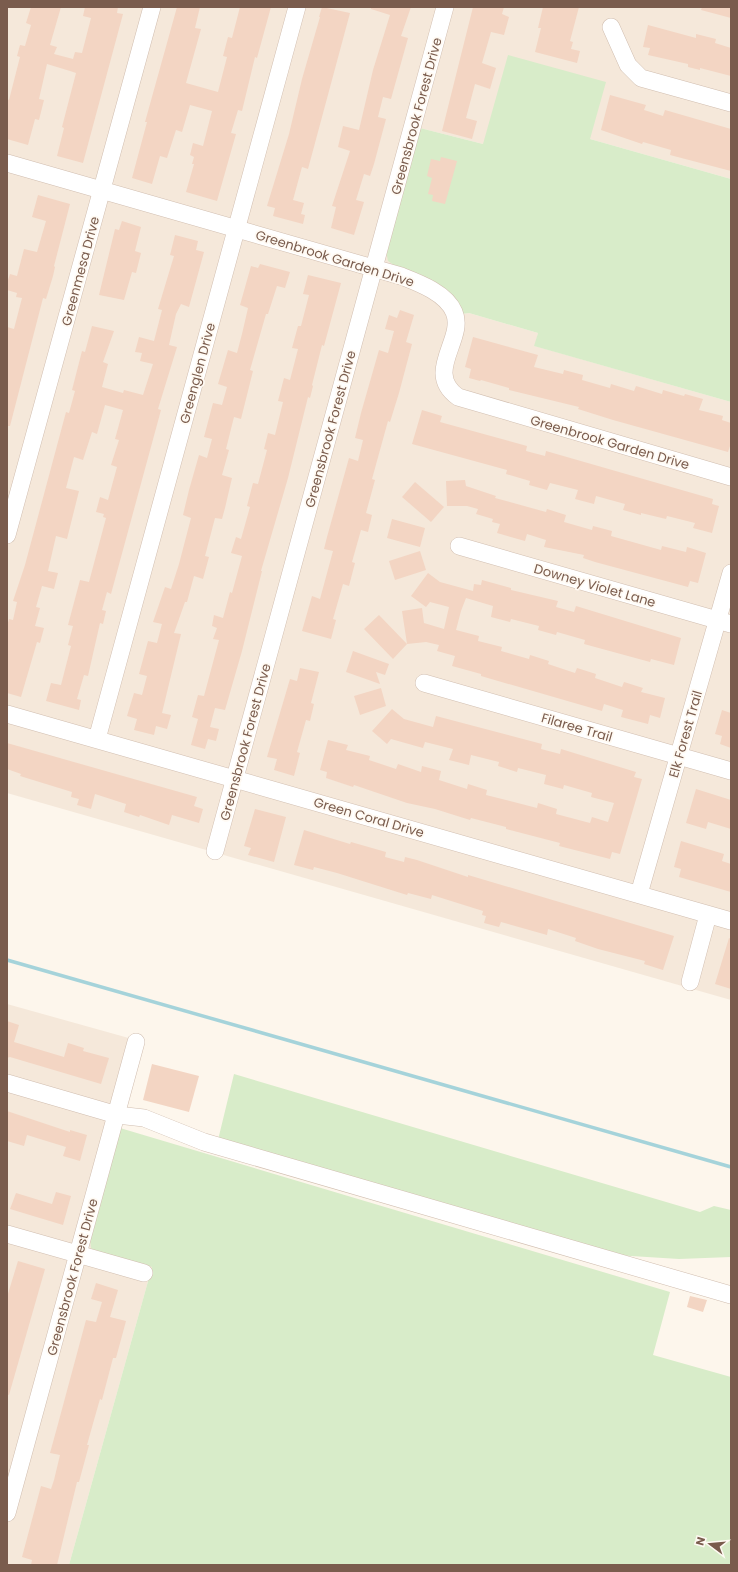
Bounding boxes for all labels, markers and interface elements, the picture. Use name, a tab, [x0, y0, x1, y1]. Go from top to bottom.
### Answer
street label: Greensbrook Forest Drive	[386, 35, 447, 197]
street label: Greenmesa Drive	[57, 214, 104, 328]
street label: Greenbrook Garden Drive	[253, 225, 416, 292]
street label: Greenglen Drive	[175, 321, 220, 426]
street label: Greensbrook Forest Drive	[300, 348, 361, 510]
street label: Greenbrook Garden Drive	[528, 411, 692, 474]
street label: Downey Violet Lane	[532, 559, 658, 612]
street label: Greensbrook Forest Drive	[215, 661, 276, 823]
street label: Elk Forest Trail	[664, 688, 707, 780]
street label: Filaree Trail	[539, 708, 615, 747]
street label: Green Coral Drive	[311, 793, 426, 842]
street label: Greensbrook Forest Drive	[42, 1196, 103, 1358]
north arrow	[690, 1524, 730, 1564]
text: N	[692, 1535, 709, 1547]

